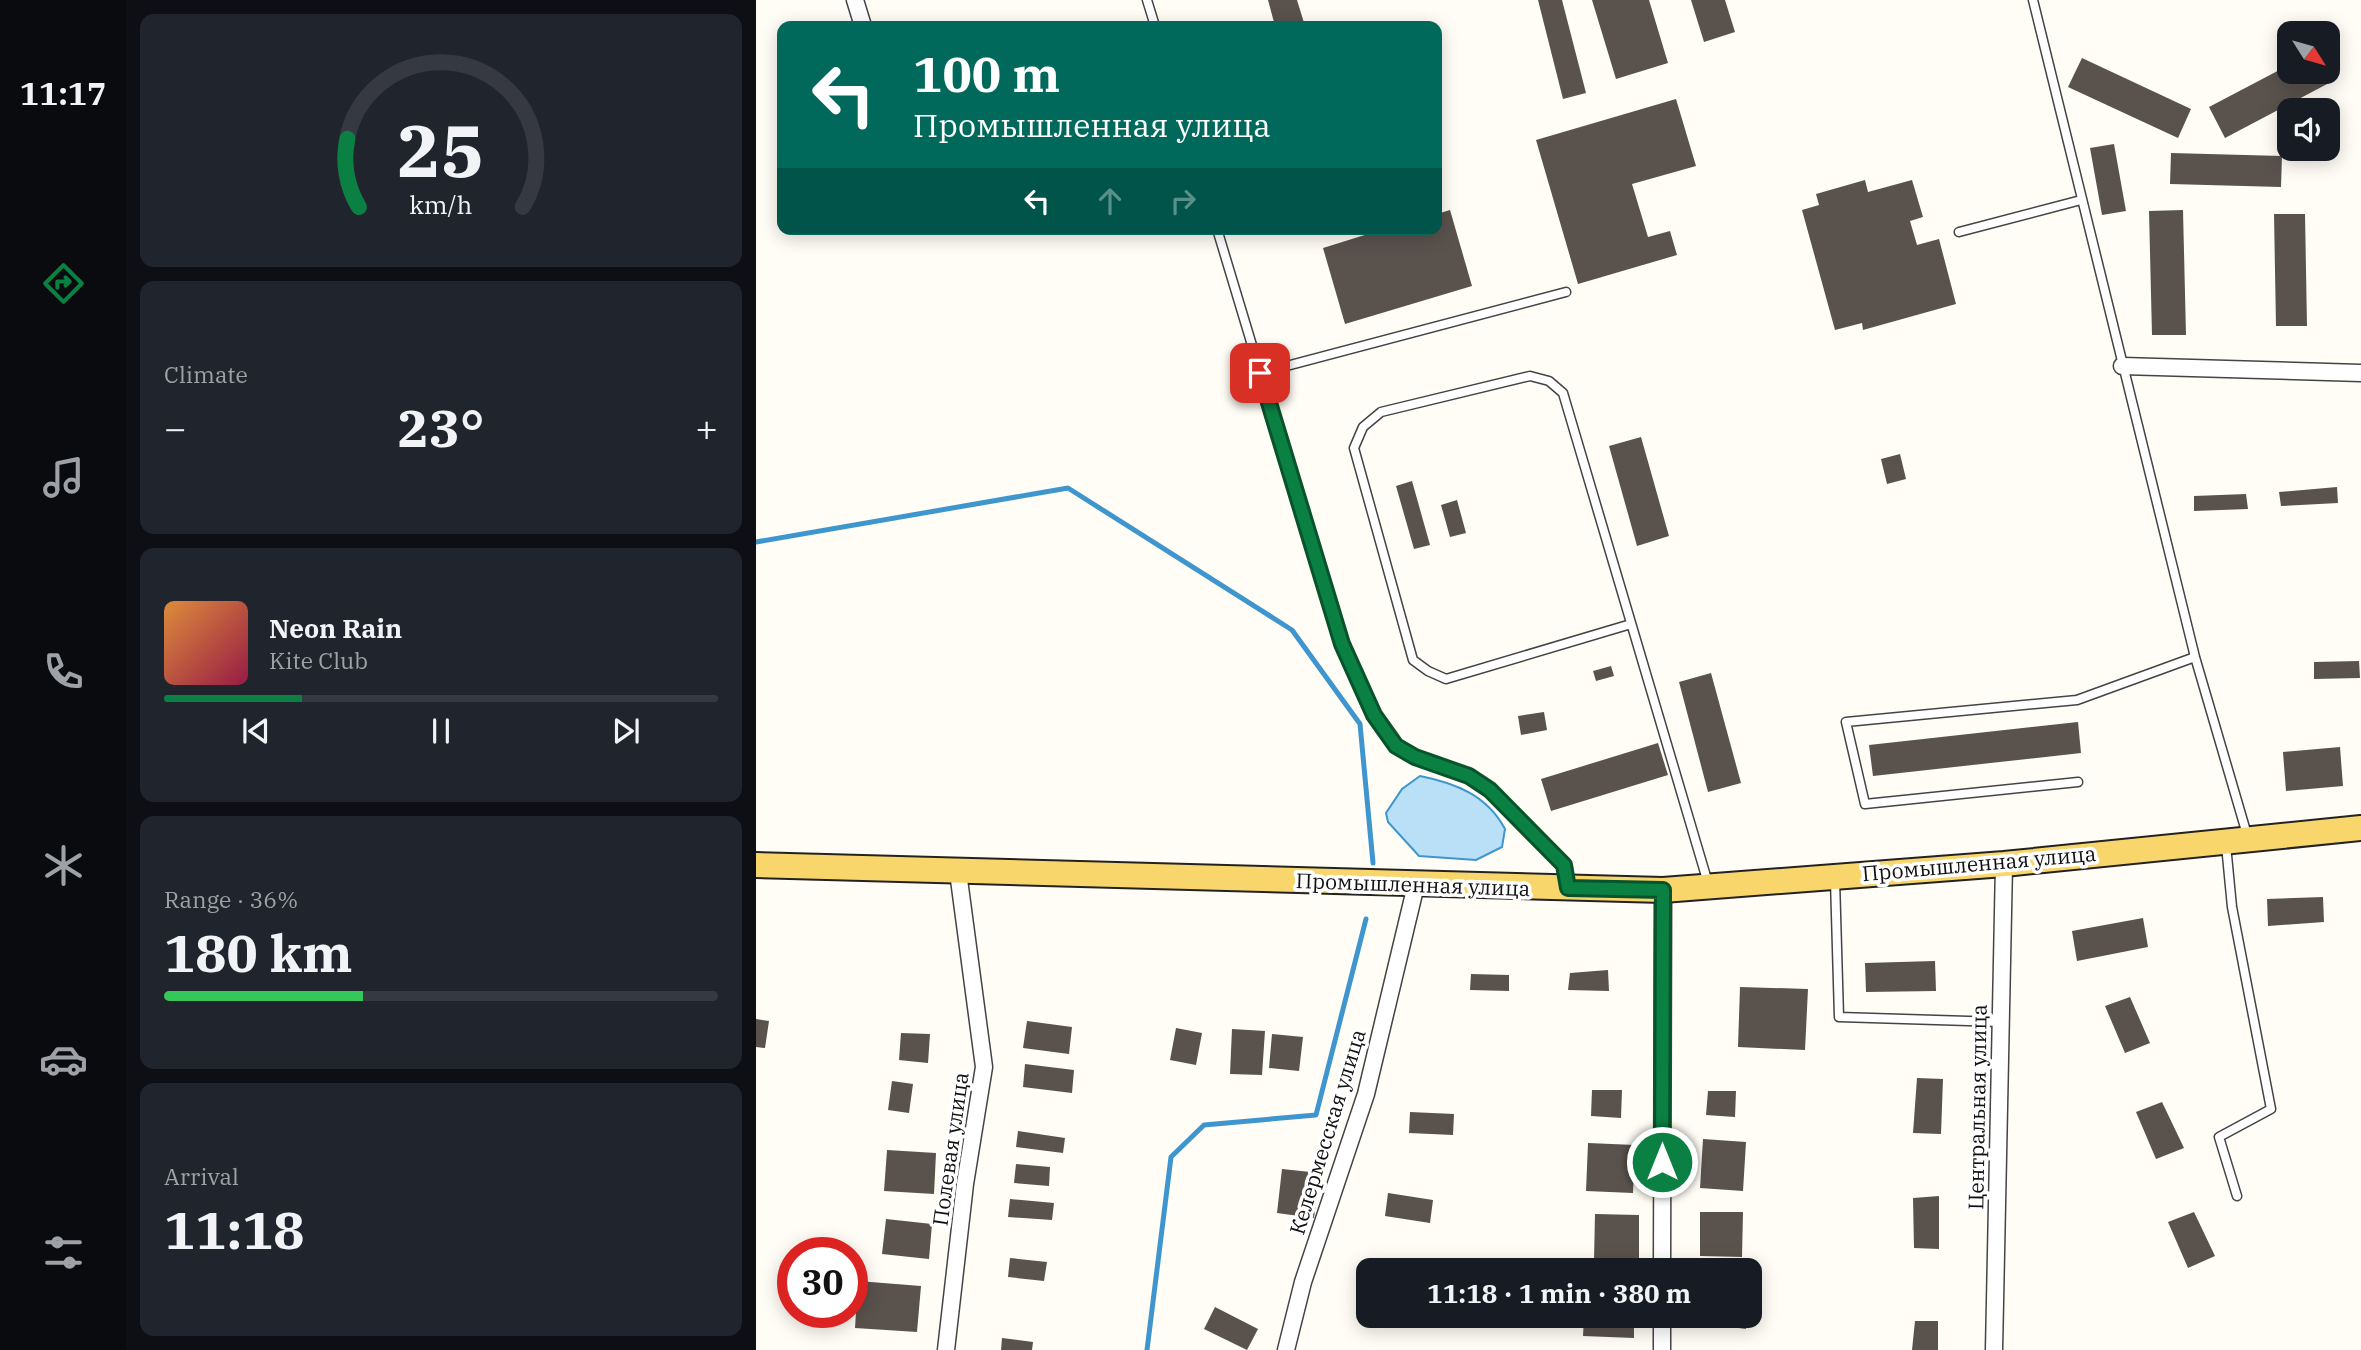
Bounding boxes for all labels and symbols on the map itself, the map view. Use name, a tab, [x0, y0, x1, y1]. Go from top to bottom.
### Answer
north arrow	[2277, 21, 2340, 84]
pin	[1230, 343, 1290, 403]
street label: Промышленная улица	[1861, 839, 2097, 887]
street label: Промышленная улица	[1295, 866, 1531, 902]
street label: Центральная улица	[1961, 1004, 1993, 1210]
street label: Келермесская улица	[1282, 1026, 1372, 1238]
street label: Полевая улица	[925, 1070, 975, 1227]
position arrow	[1625, 1125, 1699, 1199]
speed limit sign: 30	[777, 1237, 868, 1328]

